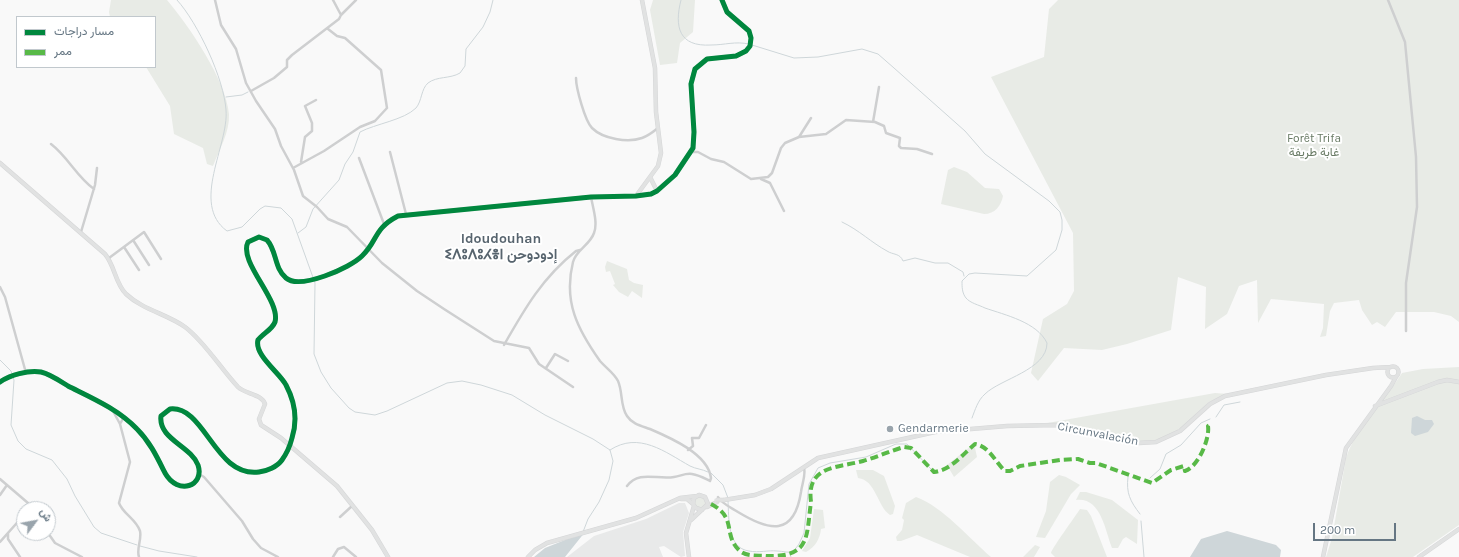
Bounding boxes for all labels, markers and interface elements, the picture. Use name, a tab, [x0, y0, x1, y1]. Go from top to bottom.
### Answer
legend	[16, 16, 156, 68]
text: مسار دراجات	[54, 24, 114, 38]
text: ممر	[54, 44, 72, 58]
park label: Forêt Trifa غابة طريفة	[1287, 132, 1341, 160]
district label: Idoudouhan ⵉⴷⵓⴷⵓⵃⴻⵏ إدودوحن	[445, 231, 557, 264]
street label: Circunvalación	[1056, 419, 1140, 449]
place label: Gendarmerie	[898, 422, 969, 436]
marker: Gendarmerie	[885, 424, 895, 434]
north arrow	[16, 501, 56, 541]
text: ش	[37, 506, 55, 524]
scale bar	[1315, 515, 1398, 541]
text: 200 m	[1320, 523, 1355, 537]

